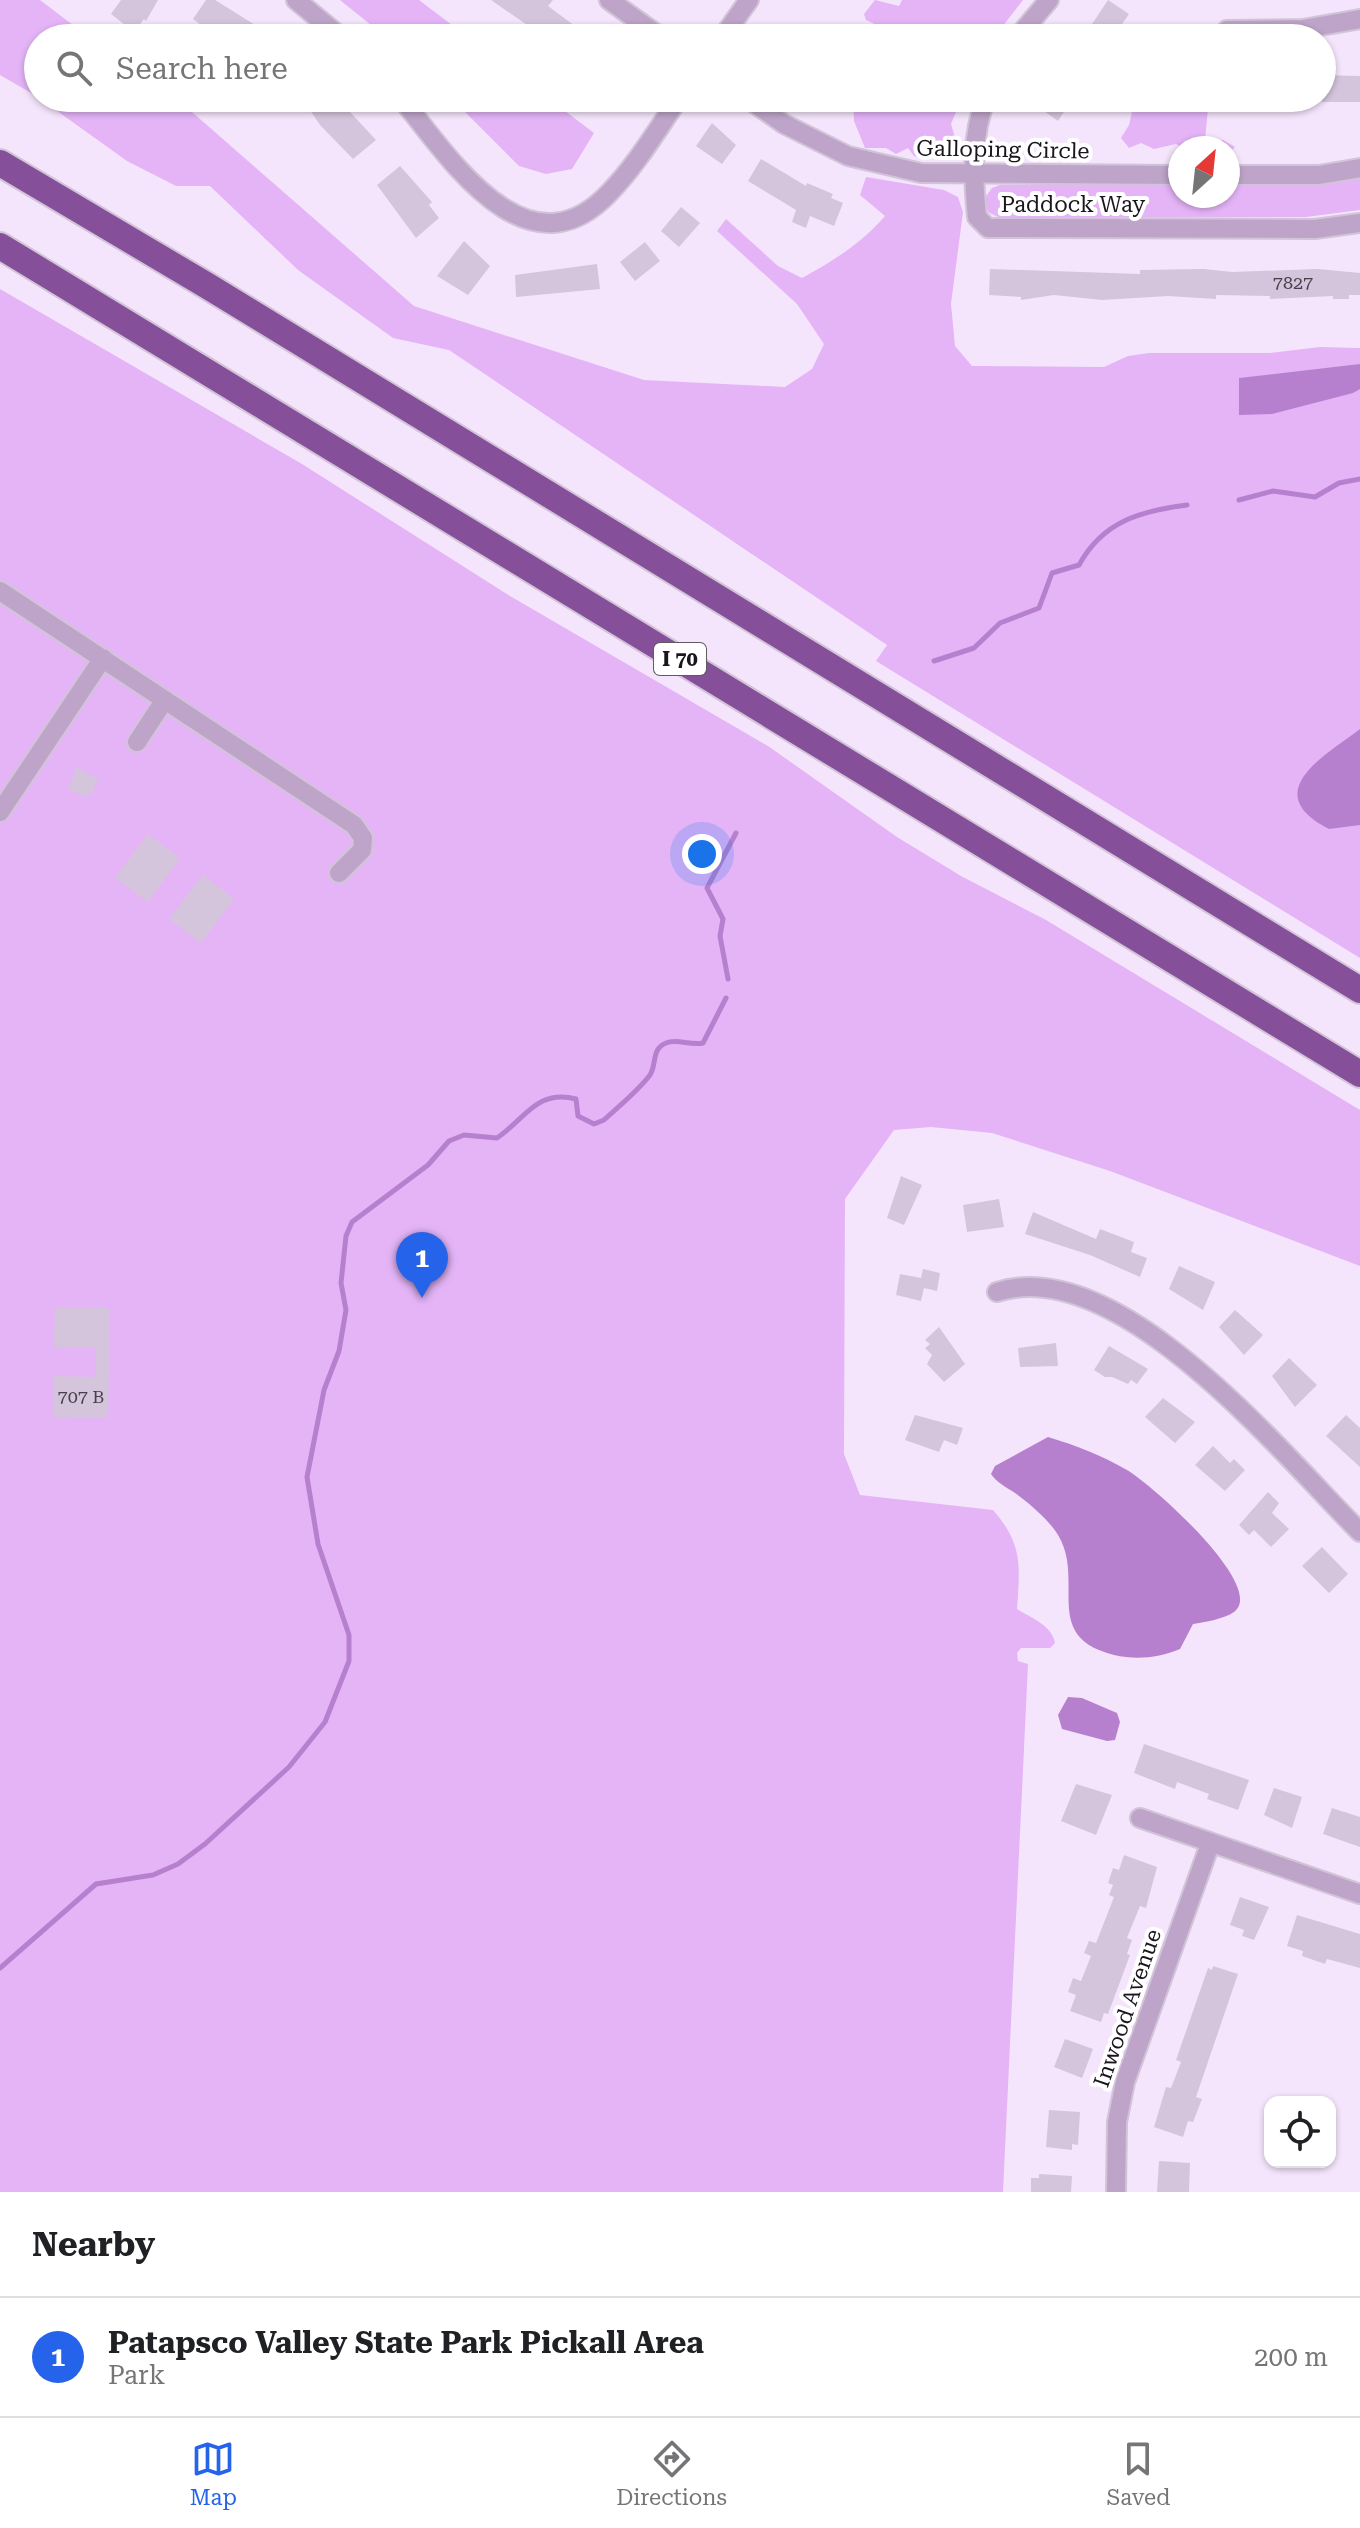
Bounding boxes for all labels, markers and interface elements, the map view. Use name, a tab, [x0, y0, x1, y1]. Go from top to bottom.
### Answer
search box	[24, 24, 1336, 112]
icon: search	[52, 46, 96, 90]
text: Search here	[116, 51, 288, 86]
street label: Galloping Circle	[916, 135, 1090, 164]
north arrow	[1168, 136, 1240, 208]
street label: Paddock Way	[1001, 192, 1145, 217]
house number: 7827	[1273, 272, 1313, 293]
road number: I 70	[654, 643, 706, 675]
your location	[682, 834, 722, 874]
pin: 1	[396, 1232, 448, 1298]
house number: 707 B	[58, 1386, 104, 1407]
street label: Inwood Avenue	[1089, 1926, 1166, 2090]
map controls	[1264, 2096, 1336, 2168]
button: locate	[1264, 2096, 1336, 2168]
text: Nearby	[32, 2224, 155, 2264]
text: Patapsco Valley State Park Pickall Area	[108, 2325, 704, 2360]
text: 1	[51, 2342, 65, 2372]
text: 200 m	[1254, 2342, 1328, 2372]
text: Park	[108, 2360, 165, 2390]
tab: Map	[190, 2437, 237, 2510]
tab: Directions	[616, 2437, 727, 2510]
tab: Saved	[1106, 2437, 1170, 2510]

